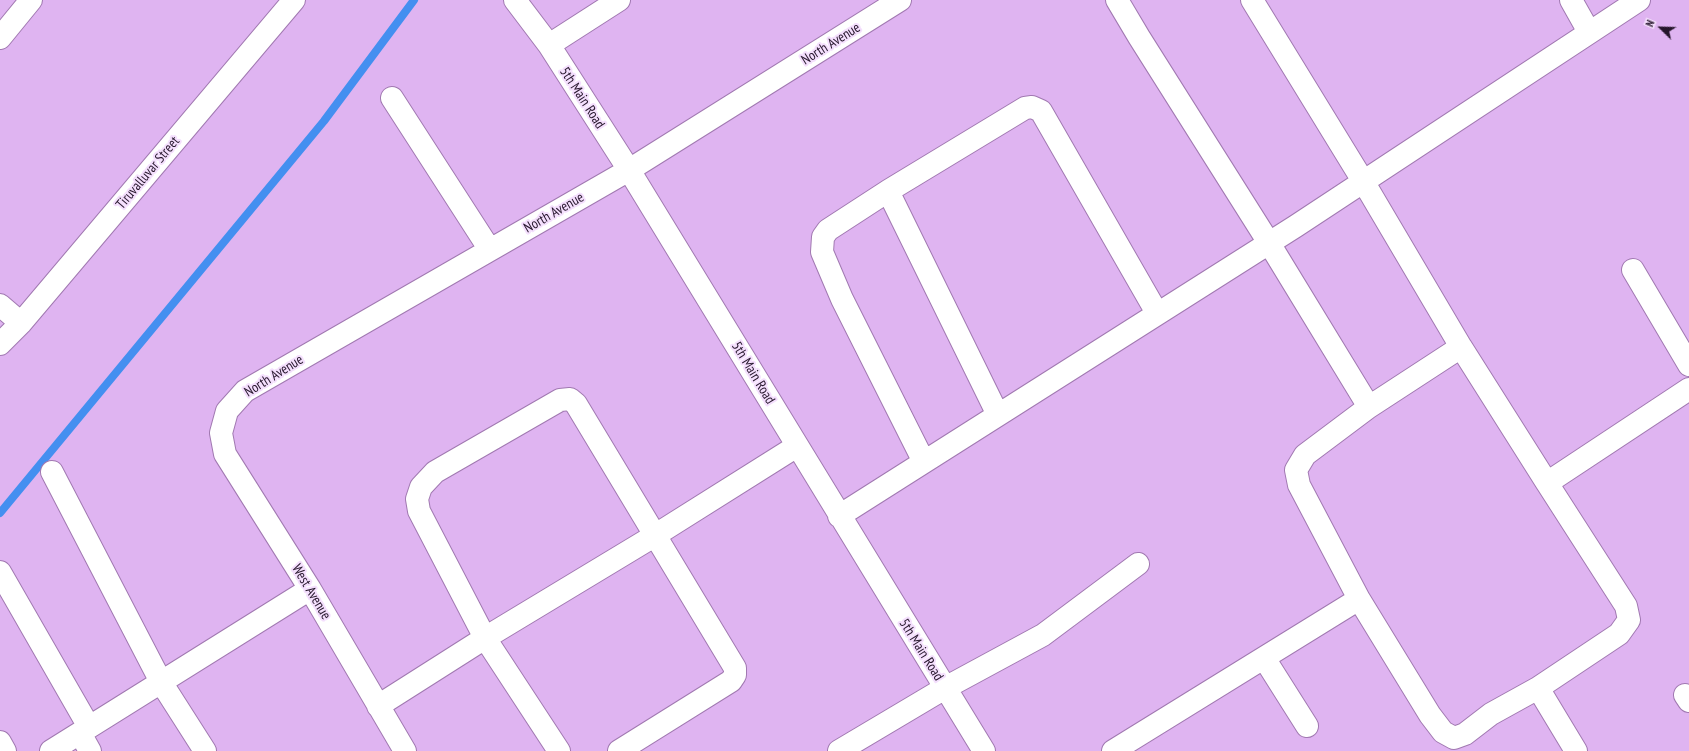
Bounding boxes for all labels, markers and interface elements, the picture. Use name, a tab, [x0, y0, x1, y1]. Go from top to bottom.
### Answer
north arrow	[1641, 8, 1681, 48]
text: N	[1642, 18, 1658, 29]
street label: North Avenue	[799, 19, 863, 69]
street label: 5th Main Road	[556, 64, 608, 132]
street label: Tiruvalluvar Street	[113, 133, 183, 213]
street label: North Avenue	[521, 189, 587, 237]
street label: 5th Main Road	[728, 339, 778, 407]
street label: North Avenue	[242, 351, 306, 401]
street label: West Avenue	[288, 561, 334, 623]
street label: 5th Main Road	[895, 616, 947, 684]

